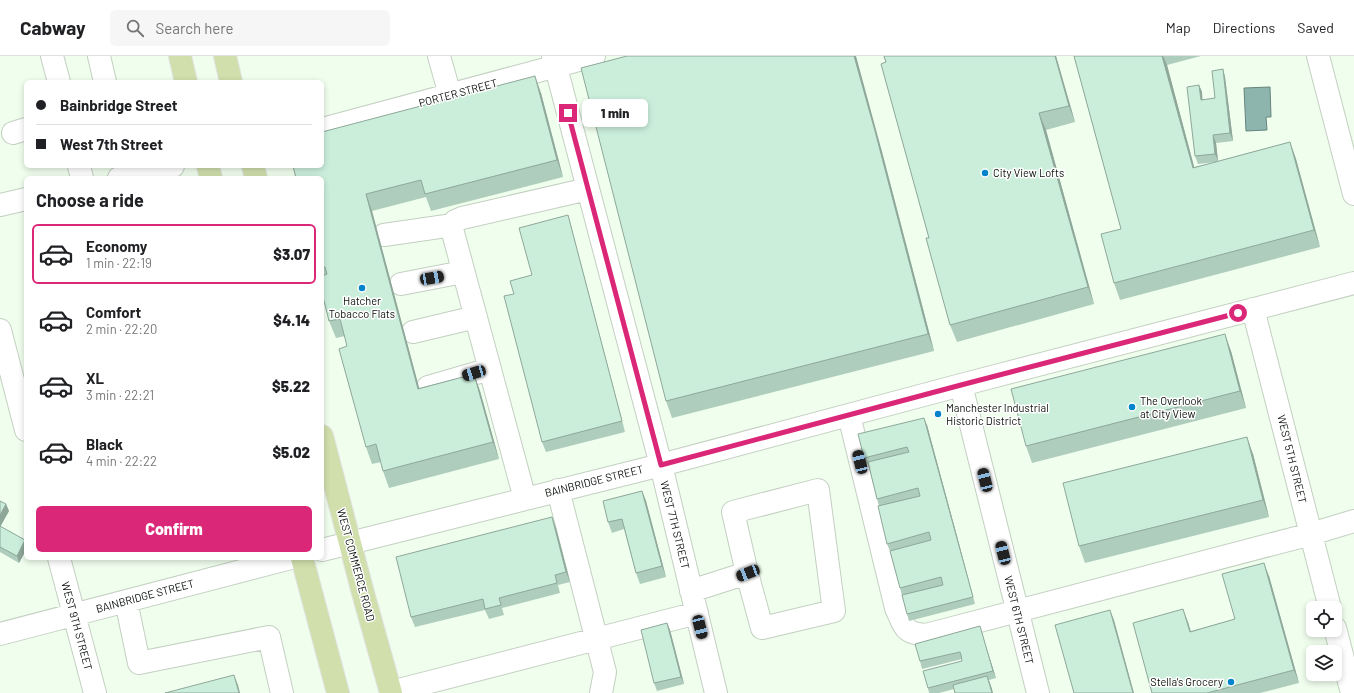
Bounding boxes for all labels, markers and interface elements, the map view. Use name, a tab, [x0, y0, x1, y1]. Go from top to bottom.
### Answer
search box	[110, 10, 390, 46]
text: Cabway	[20, 16, 86, 39]
icon: search	[124, 17, 146, 39]
text: Search here	[156, 19, 234, 37]
text: Map	[1166, 19, 1191, 36]
text: Directions	[1213, 19, 1275, 36]
text: Saved	[1297, 19, 1334, 36]
street label: PORTER STREET	[417, 76, 499, 109]
text: Bainbridge Street	[60, 96, 177, 114]
callout: 1 min	[582, 99, 648, 127]
route end	[559, 104, 577, 122]
text: 1 min	[601, 105, 629, 121]
text: West 7th Street	[60, 135, 163, 153]
place label: City View Lofts	[993, 166, 1064, 179]
marker: City View Lofts	[980, 168, 990, 178]
text: Choose a ride	[36, 189, 144, 211]
icon: car	[38, 236, 74, 272]
text: Economy	[86, 237, 147, 255]
text: $3.07	[273, 245, 310, 263]
text: 1 min · 22:19	[86, 255, 152, 271]
car	[419, 270, 445, 286]
marker: Hatcher Tobacco Flats	[357, 283, 367, 293]
place label: Hatcher Tobacco Flats	[329, 294, 395, 320]
icon: car	[38, 302, 74, 338]
text: Comfort	[86, 303, 141, 321]
route start	[1229, 304, 1247, 322]
text: $4.14	[273, 311, 310, 329]
text: 2 min · 22:20	[86, 321, 157, 337]
car	[461, 364, 487, 382]
icon: car	[38, 368, 74, 404]
text: XL	[86, 369, 104, 387]
text: $5.22	[272, 377, 310, 395]
text: 3 min · 22:21	[86, 387, 154, 403]
place label: The Overlook at City View	[1140, 394, 1202, 420]
place label: Manchester Industrial Historic District	[946, 401, 1049, 427]
marker: The Overlook at City View	[1127, 402, 1137, 412]
marker: Manchester Industrial Historic District	[933, 409, 943, 419]
street label: WEST 5TH STREET	[1275, 413, 1310, 505]
icon: car	[38, 434, 74, 470]
text: Black	[86, 435, 123, 453]
text: $5.02	[272, 443, 310, 461]
car	[851, 449, 869, 475]
text: 4 min · 22:22	[86, 453, 157, 469]
street label: BAINBRIDGE STREET	[543, 462, 644, 499]
car	[976, 467, 994, 493]
street label: WEST 7TH STREET	[658, 479, 693, 570]
button: Confirm	[36, 506, 312, 552]
street label: WEST COMMERCE ROAD	[335, 507, 378, 623]
car	[994, 540, 1012, 566]
car	[735, 563, 761, 583]
street label: WEST 6TH STREET	[1002, 574, 1037, 666]
street label: BAINBRIDGE STREET	[94, 576, 195, 615]
street label: WEST 9TH STREET	[59, 580, 96, 671]
map controls	[1306, 601, 1342, 681]
button: locate	[1306, 601, 1342, 637]
car	[691, 614, 709, 640]
button: layers	[1306, 645, 1342, 681]
place label: Stella's Grocery	[1150, 675, 1223, 688]
marker: Stella's Grocery	[1226, 677, 1236, 687]

